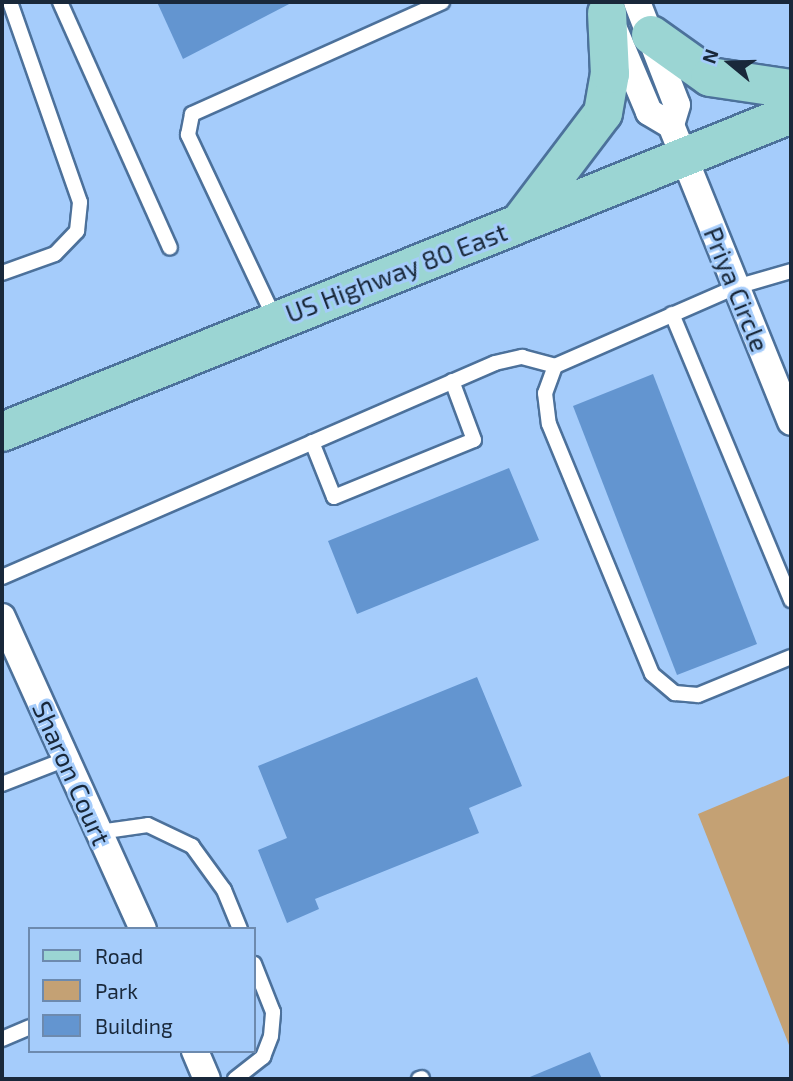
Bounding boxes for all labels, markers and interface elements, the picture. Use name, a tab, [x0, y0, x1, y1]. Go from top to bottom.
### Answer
north arrow	[695, 28, 765, 98]
text: N	[697, 46, 723, 66]
street label: US Highway 80 East	[280, 215, 512, 329]
street label: Priya Circle	[698, 222, 776, 356]
street label: Sharon Court	[26, 696, 118, 850]
legend	[28, 927, 256, 1053]
text: Road	[95, 943, 143, 968]
text: Park	[95, 978, 138, 1003]
text: Building	[95, 1013, 173, 1038]

